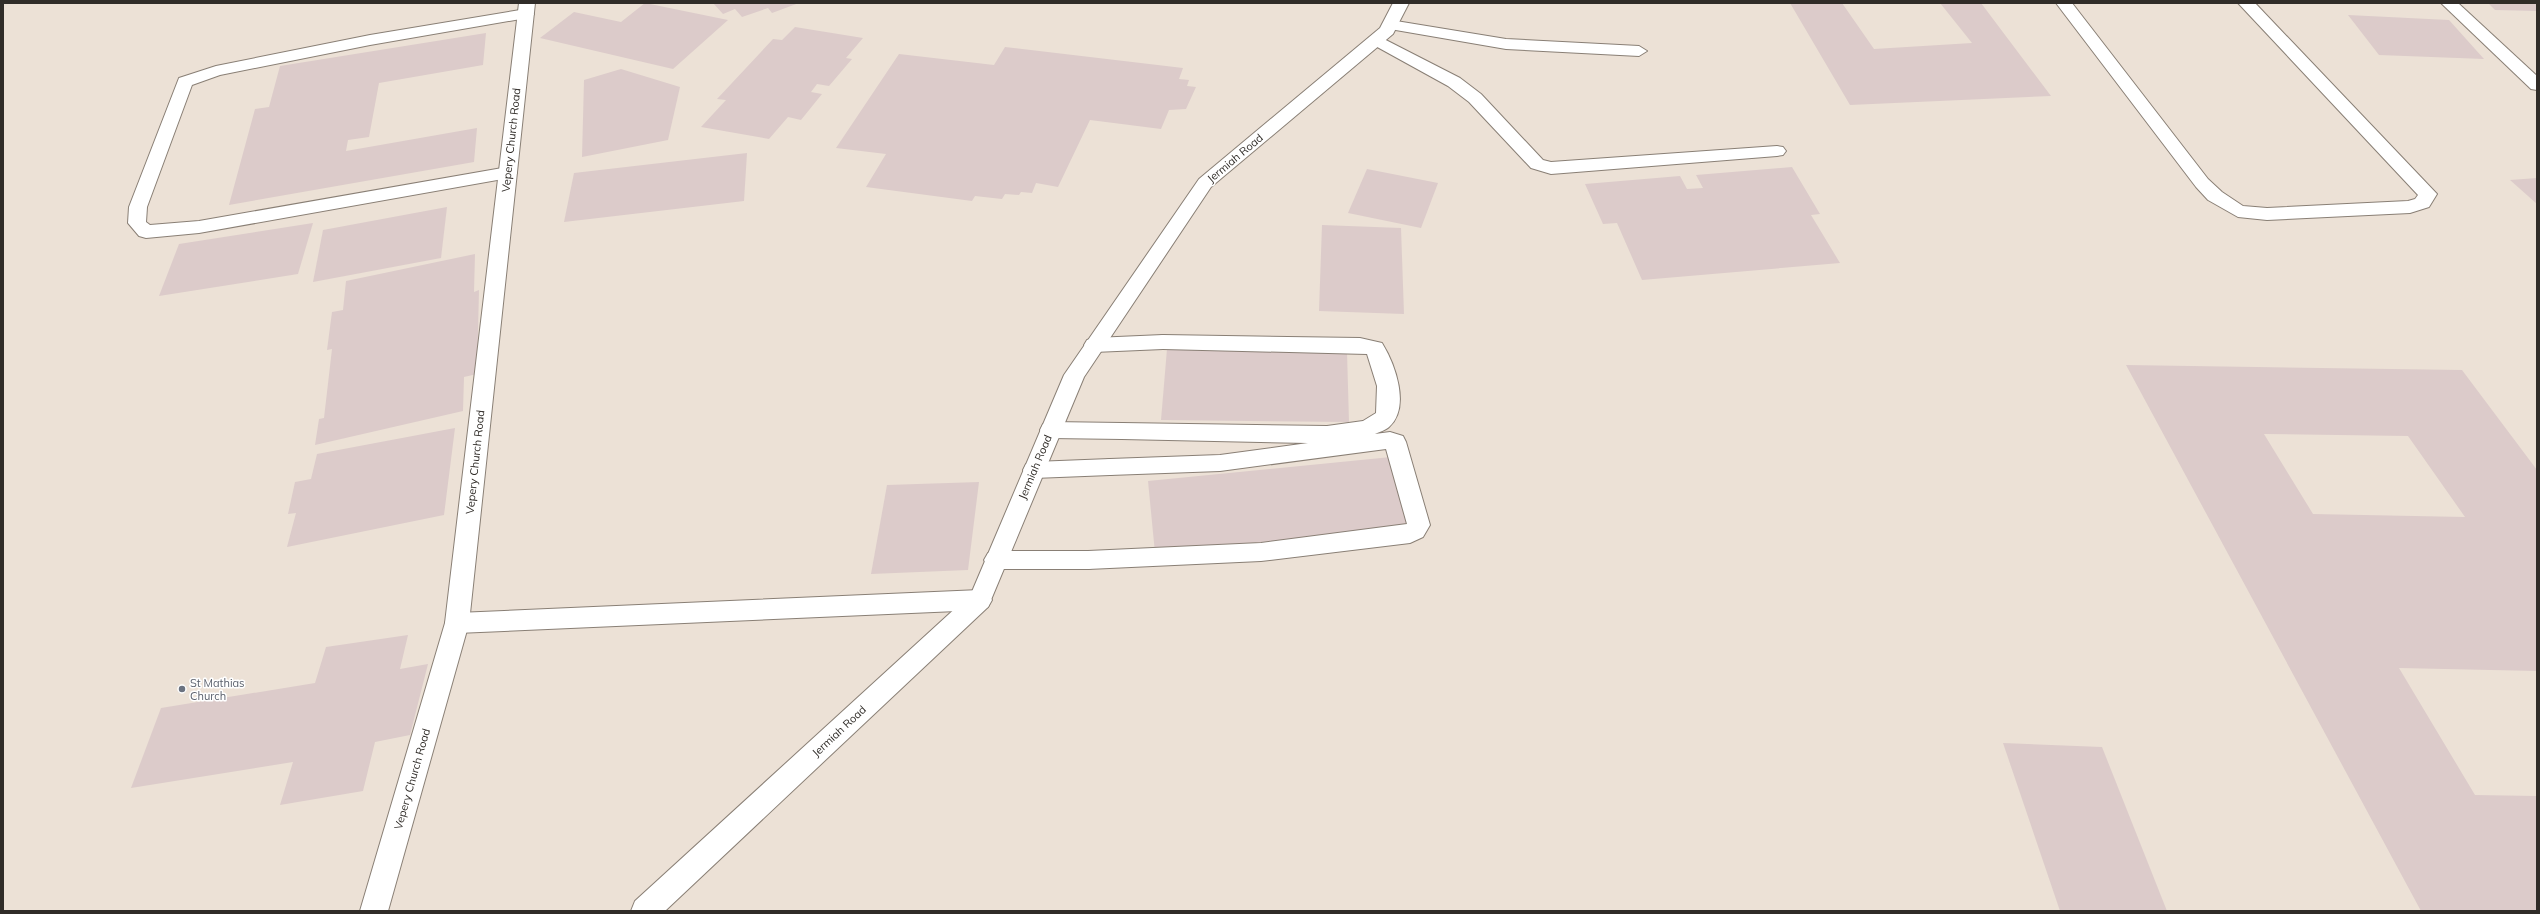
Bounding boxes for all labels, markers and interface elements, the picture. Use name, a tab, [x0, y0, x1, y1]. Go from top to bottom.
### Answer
street label: Vepery Church Road	[499, 87, 523, 193]
street label: Jermiah Road	[1204, 131, 1266, 185]
street label: Vepery Church Road	[463, 409, 487, 515]
street label: Jermiah Road	[1015, 433, 1055, 501]
place label: St Mathias Church	[190, 676, 245, 703]
marker: St Mathias Church	[177, 684, 187, 694]
street label: Jermiah Road	[809, 702, 869, 760]
street label: Vepery Church Road	[391, 727, 433, 831]

